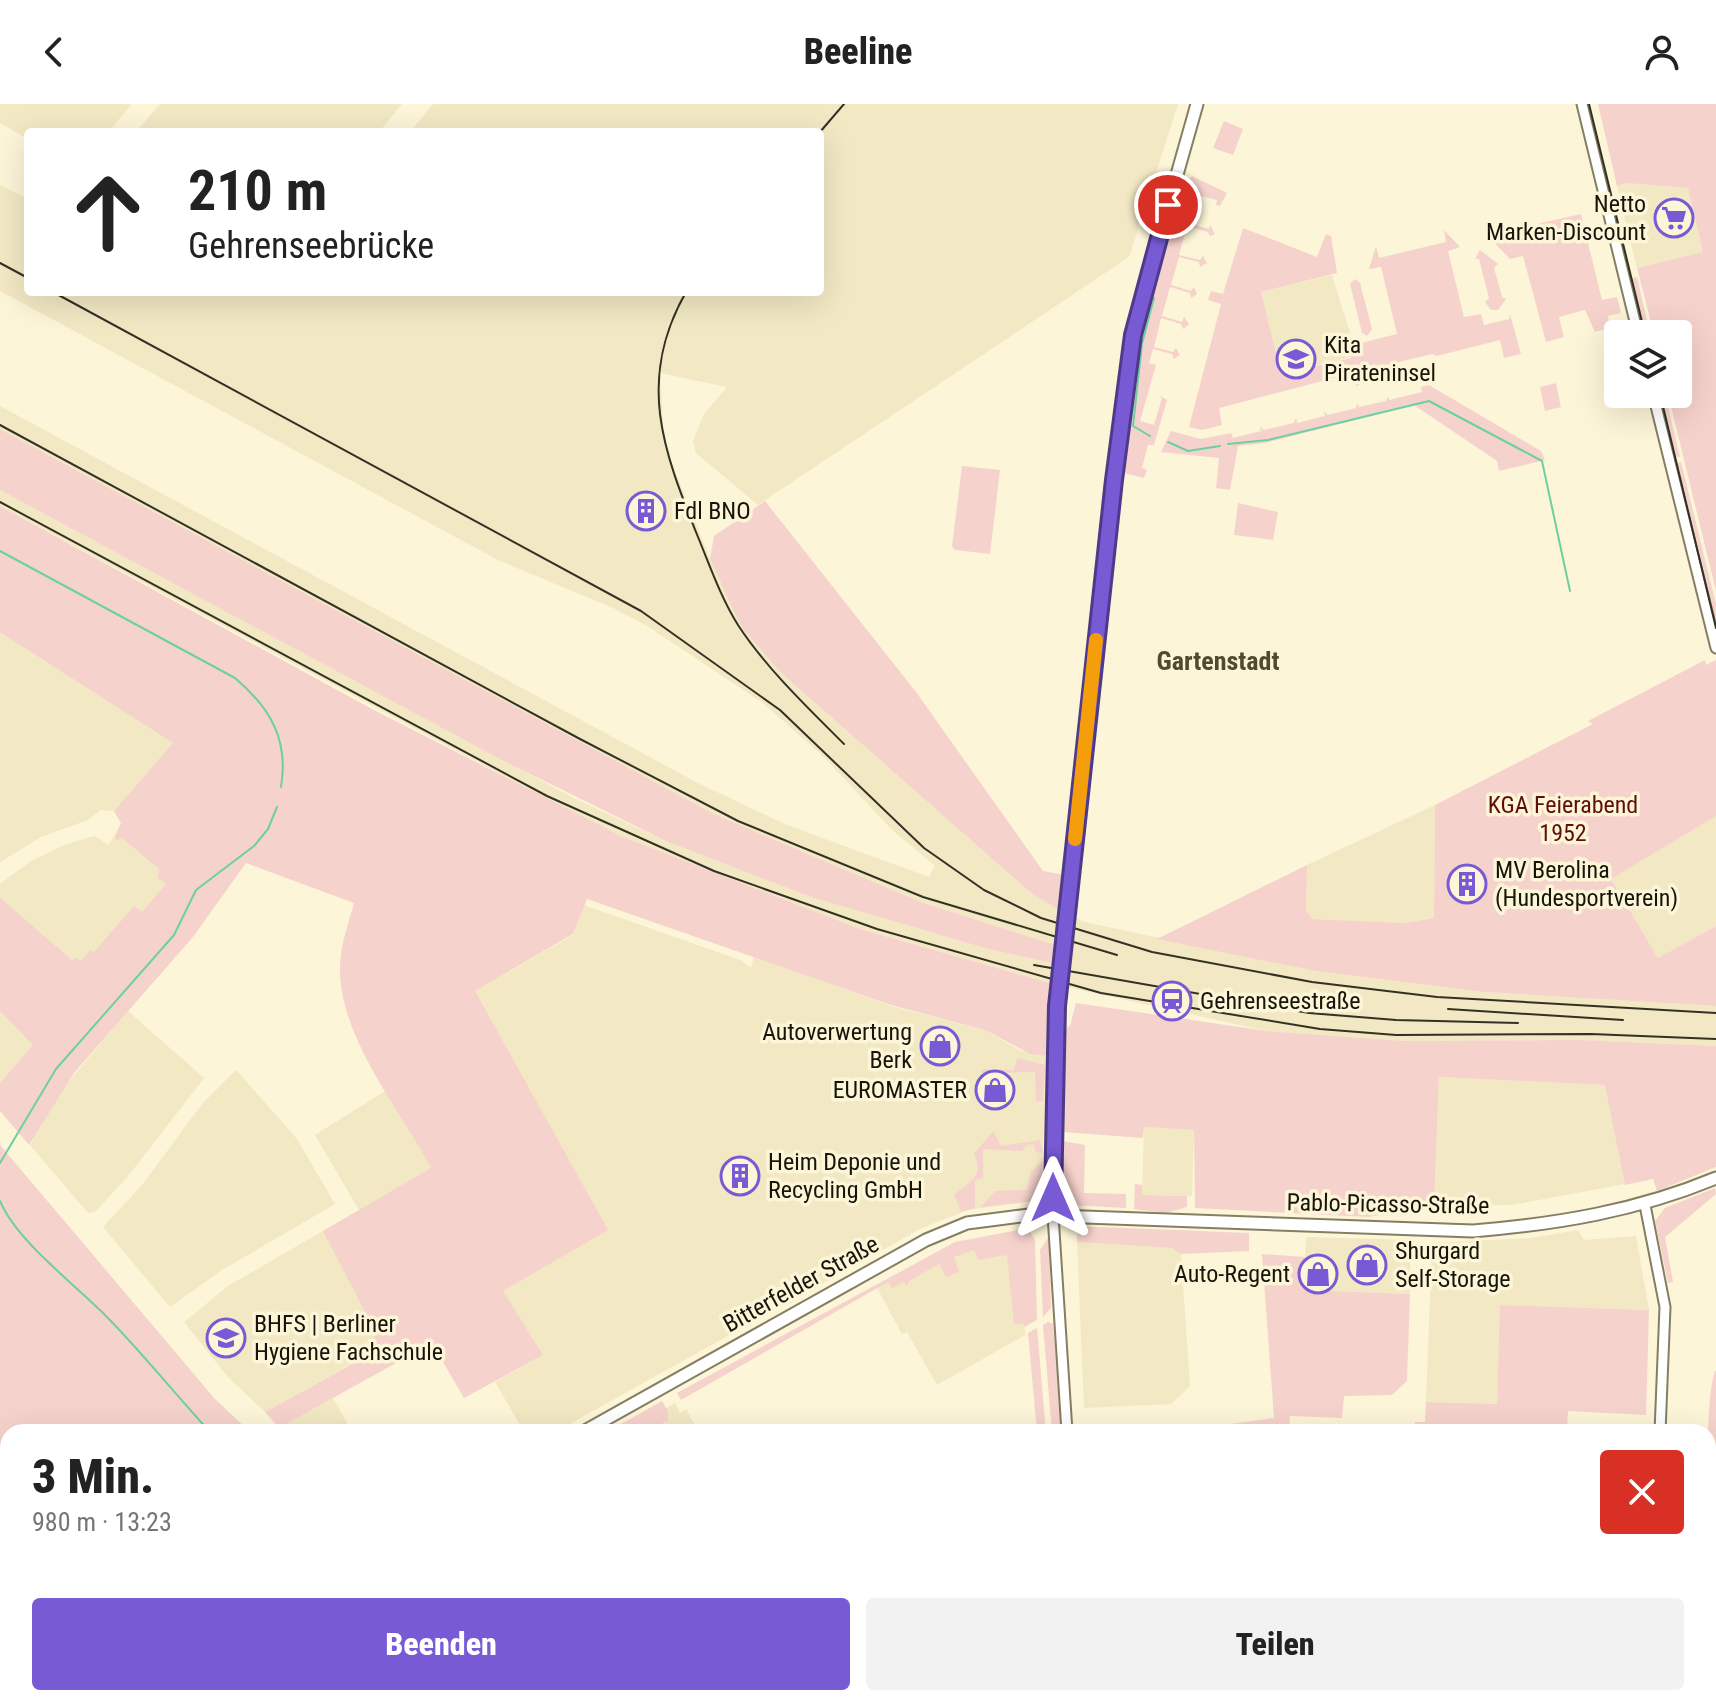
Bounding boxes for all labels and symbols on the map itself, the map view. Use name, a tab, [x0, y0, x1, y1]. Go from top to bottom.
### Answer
pin	[1134, 171, 1202, 239]
place label: Netto Marken-Discount	[1486, 190, 1646, 246]
supermarket icon: Netto Marken-Discount	[1653, 197, 1695, 239]
place label: Kita Pirateninsel	[1324, 331, 1436, 387]
school or university icon: Kita Pirateninsel	[1275, 338, 1317, 380]
building icon: Fdl BNO	[625, 490, 667, 532]
place label: Fdl BNO	[674, 497, 751, 525]
district label: Gartenstadt	[1157, 646, 1279, 676]
park label: KGA Feierabend 1952	[1488, 791, 1638, 847]
place label: MV Berolina (Hundesportverein)	[1495, 856, 1678, 912]
building icon: MV Berolina (Hundesportverein)	[1446, 863, 1488, 905]
station icon: Gehrenseestraße	[1151, 980, 1193, 1022]
place label: Gehrenseestraße	[1200, 987, 1361, 1015]
place label: Autoverwertung Berk	[762, 1018, 912, 1074]
shop icon: Autoverwertung Berk	[919, 1025, 961, 1067]
shop icon: EUROMASTER	[974, 1069, 1016, 1111]
place label: EUROMASTER	[833, 1076, 967, 1104]
place label: Heim Deponie und Recycling GmbH	[768, 1148, 941, 1204]
building icon: Heim Deponie und Recycling GmbH	[719, 1155, 761, 1197]
position arrow	[1011, 1156, 1095, 1240]
street label: Pablo-Picasso-Straße	[1286, 1188, 1490, 1220]
street label: Bitterfelder Straße	[718, 1230, 884, 1338]
place label: Shurgard Self-Storage	[1395, 1237, 1511, 1293]
shop icon: Shurgard Self-Storage	[1346, 1244, 1388, 1286]
shop icon: Auto-Regent	[1297, 1253, 1339, 1295]
place label: Auto-Regent	[1174, 1260, 1290, 1288]
place label: BHFS | Berliner Hygiene Fachschule	[254, 1310, 443, 1366]
school or university icon: BHFS | Berliner Hygiene Fachschule	[205, 1317, 247, 1359]

